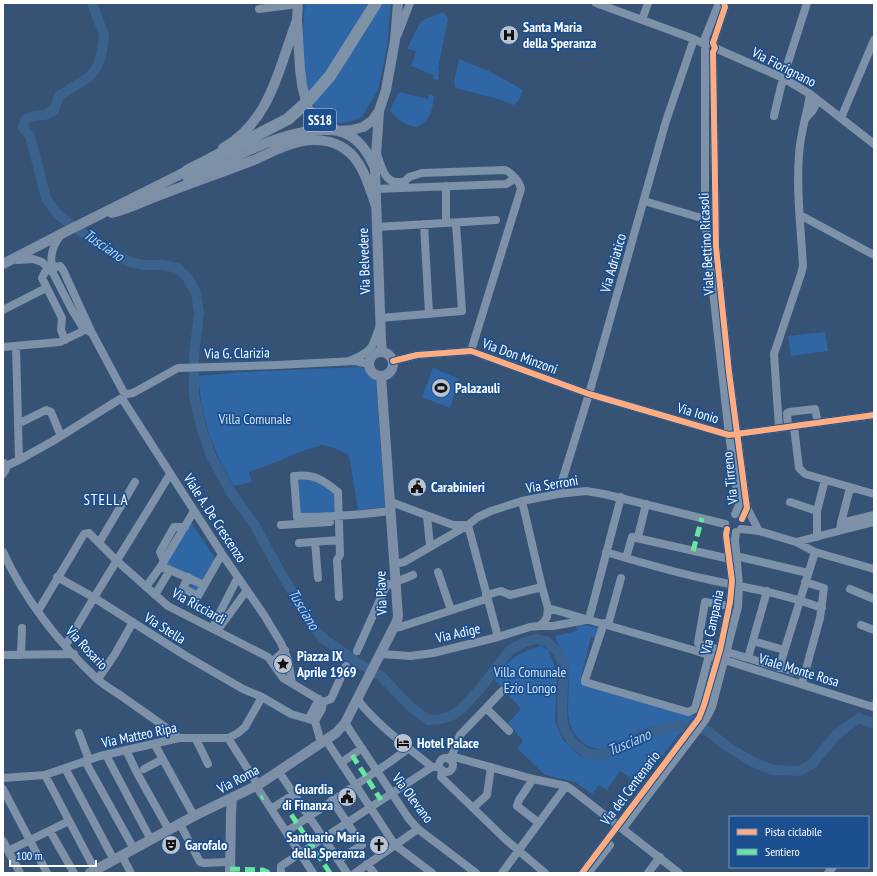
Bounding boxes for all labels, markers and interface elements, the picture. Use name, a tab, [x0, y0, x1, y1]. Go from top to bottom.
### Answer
place label: Santa Maria della Speranza	[523, 18, 597, 52]
hospital icon: Santa Maria della Speranza	[498, 24, 520, 46]
street label: Via Fiorignano	[748, 43, 819, 91]
road number: SS18	[304, 109, 336, 131]
street label: Viale Bettino Ricasoli	[694, 192, 718, 297]
water label: Tusciano	[80, 225, 129, 266]
street label: Via Belvedere	[354, 227, 374, 295]
street label: Via Adriatico	[596, 231, 630, 296]
street label: Via Don Minzoni	[479, 334, 560, 378]
street label: Via G. Clarizia	[203, 343, 270, 363]
sports icon: Palazauli	[430, 377, 452, 399]
place label: Palazauli	[455, 379, 500, 397]
street label: Via Ionio	[674, 398, 721, 428]
park label: Villa Comunale	[218, 410, 292, 428]
street label: Via Tirreno	[718, 451, 742, 506]
street label: Viale A. De Crescenzo	[179, 469, 250, 566]
street label: Via Serroni	[524, 471, 579, 497]
public building icon: Carabinieri	[406, 476, 428, 498]
place label: Carabinieri	[431, 478, 485, 496]
district label: STELLA	[83, 490, 129, 509]
street label: Via Piave	[371, 570, 391, 616]
street label: Via Ricciardi	[168, 583, 229, 628]
water label: Tusciano	[284, 585, 324, 634]
street label: Via Campania	[696, 588, 728, 657]
street label: Via Stella	[140, 608, 189, 648]
street label: Via Adige	[433, 619, 482, 647]
street label: Via Rosario	[61, 622, 112, 674]
place label: Piazza IX Aprile 1969	[296, 647, 357, 681]
street label: Viale Monte Rosa	[756, 649, 841, 691]
place icon: Piazza IX Aprile 1969	[272, 653, 294, 675]
park label: Villa Comunale Ezio Longo	[493, 663, 567, 697]
street label: Via Matteo Ripa	[99, 718, 178, 752]
water label: Tusciano	[605, 724, 655, 759]
hotel icon: Hotel Palace	[392, 732, 414, 754]
place label: Hotel Palace	[417, 734, 479, 752]
street label: Via del Centenario	[596, 747, 664, 829]
street label: Via Roma	[213, 760, 262, 798]
street label: Via Olevano	[388, 769, 438, 827]
place label: Guardia di Finanza	[282, 780, 333, 814]
public building icon: Guardia di Finanza	[336, 786, 358, 808]
legend	[729, 816, 869, 868]
text: Pista ciclabile	[765, 824, 822, 839]
place label: Santuario Maria della Speranza	[286, 828, 365, 862]
theatre icon: Garofalo	[160, 834, 182, 856]
church icon: Santuario Maria della Speranza	[368, 834, 390, 856]
place label: Garofalo	[185, 836, 227, 854]
scale bar	[10, 842, 96, 868]
text: Sentiero	[765, 844, 800, 859]
text: 100 m	[16, 848, 43, 863]

